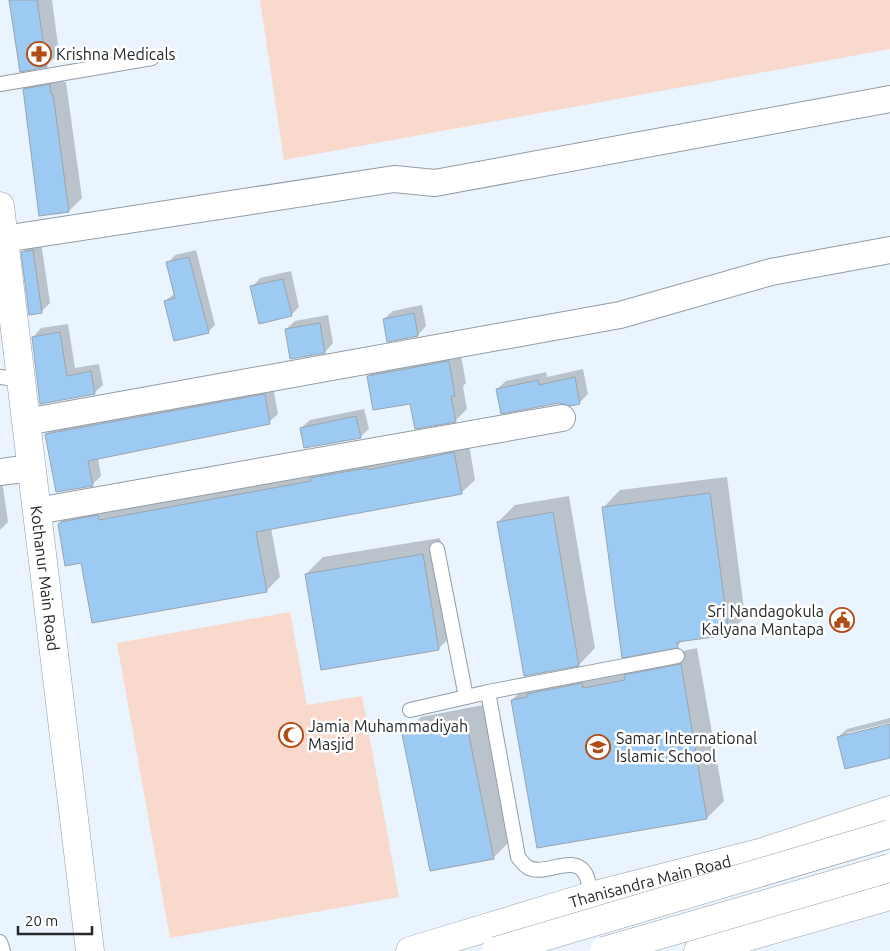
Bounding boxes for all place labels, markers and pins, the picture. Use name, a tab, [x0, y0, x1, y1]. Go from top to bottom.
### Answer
pharmacy icon: Krishna Medicals	[26, 41, 52, 67]
place label: Krishna Medicals	[56, 45, 176, 63]
place label: Sri Nandagokula Kalyana Mantapa	[702, 602, 824, 638]
public building icon: Sri Nandagokula Kalyana Mantapa	[829, 607, 855, 633]
place label: Jamia Muhammadiyah Masjid	[308, 717, 468, 753]
mosque icon: Jamia Muhammadiyah Masjid	[278, 722, 304, 748]
place label: Samar International Islamic School	[616, 729, 757, 765]
school or university icon: Samar International Islamic School	[585, 734, 611, 760]

